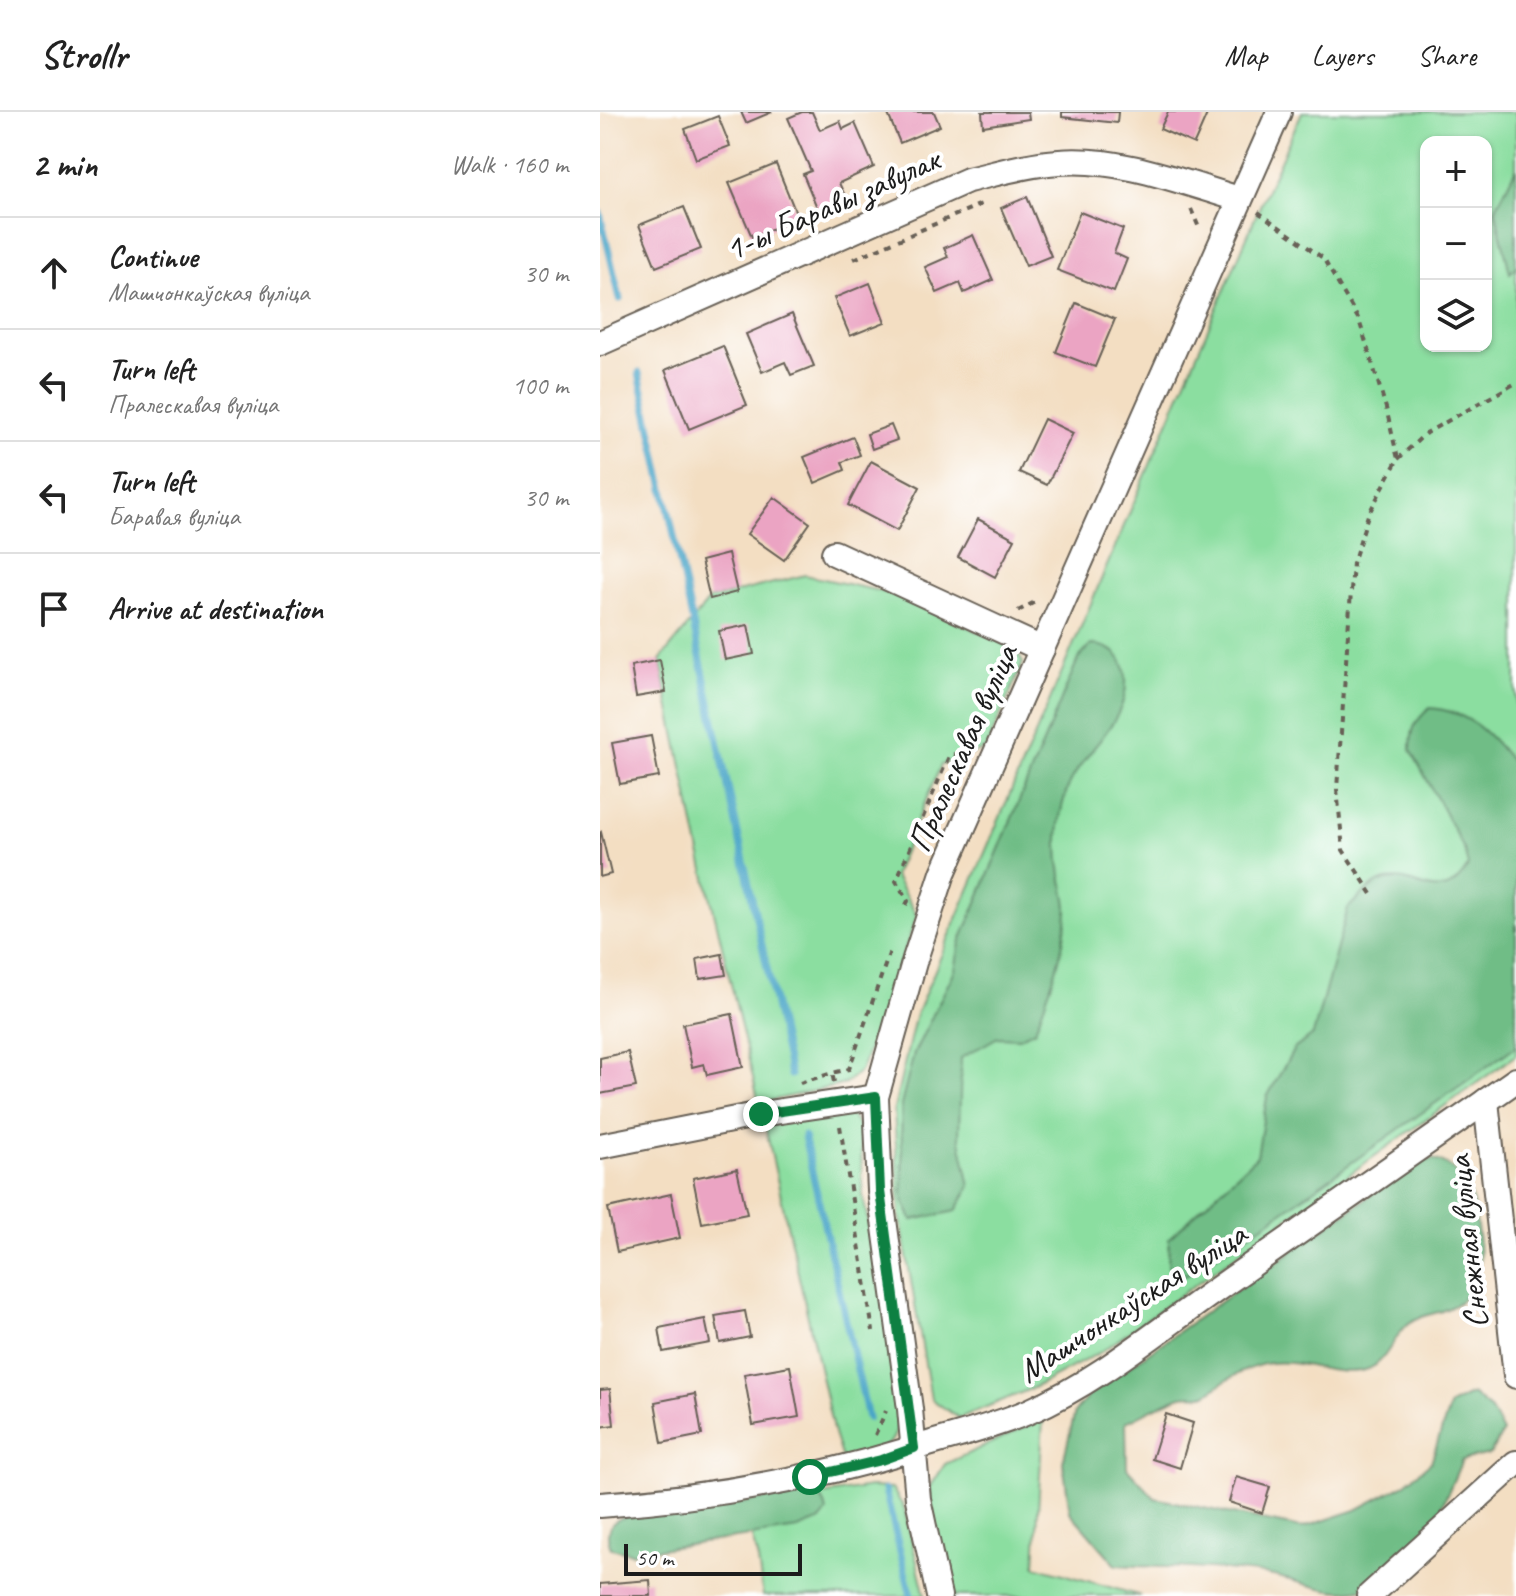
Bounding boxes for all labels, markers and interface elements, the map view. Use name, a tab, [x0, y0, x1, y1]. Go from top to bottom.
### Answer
text: Strollr	[40, 32, 127, 79]
text: Map	[1225, 38, 1268, 73]
text: Layers	[1312, 38, 1373, 73]
text: Share	[1417, 38, 1476, 73]
street label: 1-ы Баравы завулак	[718, 136, 949, 270]
map controls	[1420, 136, 1492, 352]
button: +	[1420, 136, 1492, 208]
text: 2 min	[32, 143, 97, 186]
text: Walk · 160 m	[451, 148, 568, 181]
button: −	[1420, 208, 1492, 280]
text: Continue	[108, 238, 198, 276]
icon: ahead	[32, 251, 76, 295]
text: 30 m	[524, 257, 568, 290]
text: Машчонкаўская вуліца	[108, 276, 309, 309]
button: layers	[1420, 280, 1492, 352]
text: Turn left	[108, 350, 195, 388]
icon: left	[32, 363, 76, 407]
text: 100 m	[512, 369, 568, 402]
text: Пралескавая вуліца	[108, 388, 278, 421]
text: Turn left	[108, 462, 195, 500]
icon: left	[32, 475, 76, 519]
text: 30 m	[524, 481, 568, 514]
text: Баравая вуліца	[108, 500, 240, 533]
icon: arrive	[32, 587, 76, 631]
text: Arrive at destination	[108, 590, 323, 628]
street label: Пралескавая вуліца	[897, 636, 1028, 858]
route end	[743, 1096, 779, 1132]
street label: Снежная вуліца	[1436, 1151, 1497, 1330]
street label: Машчонкаўская вуліца	[1010, 1211, 1256, 1392]
route start	[792, 1459, 828, 1495]
scale bar	[624, 1540, 802, 1576]
text: 50 m	[636, 1544, 673, 1572]

